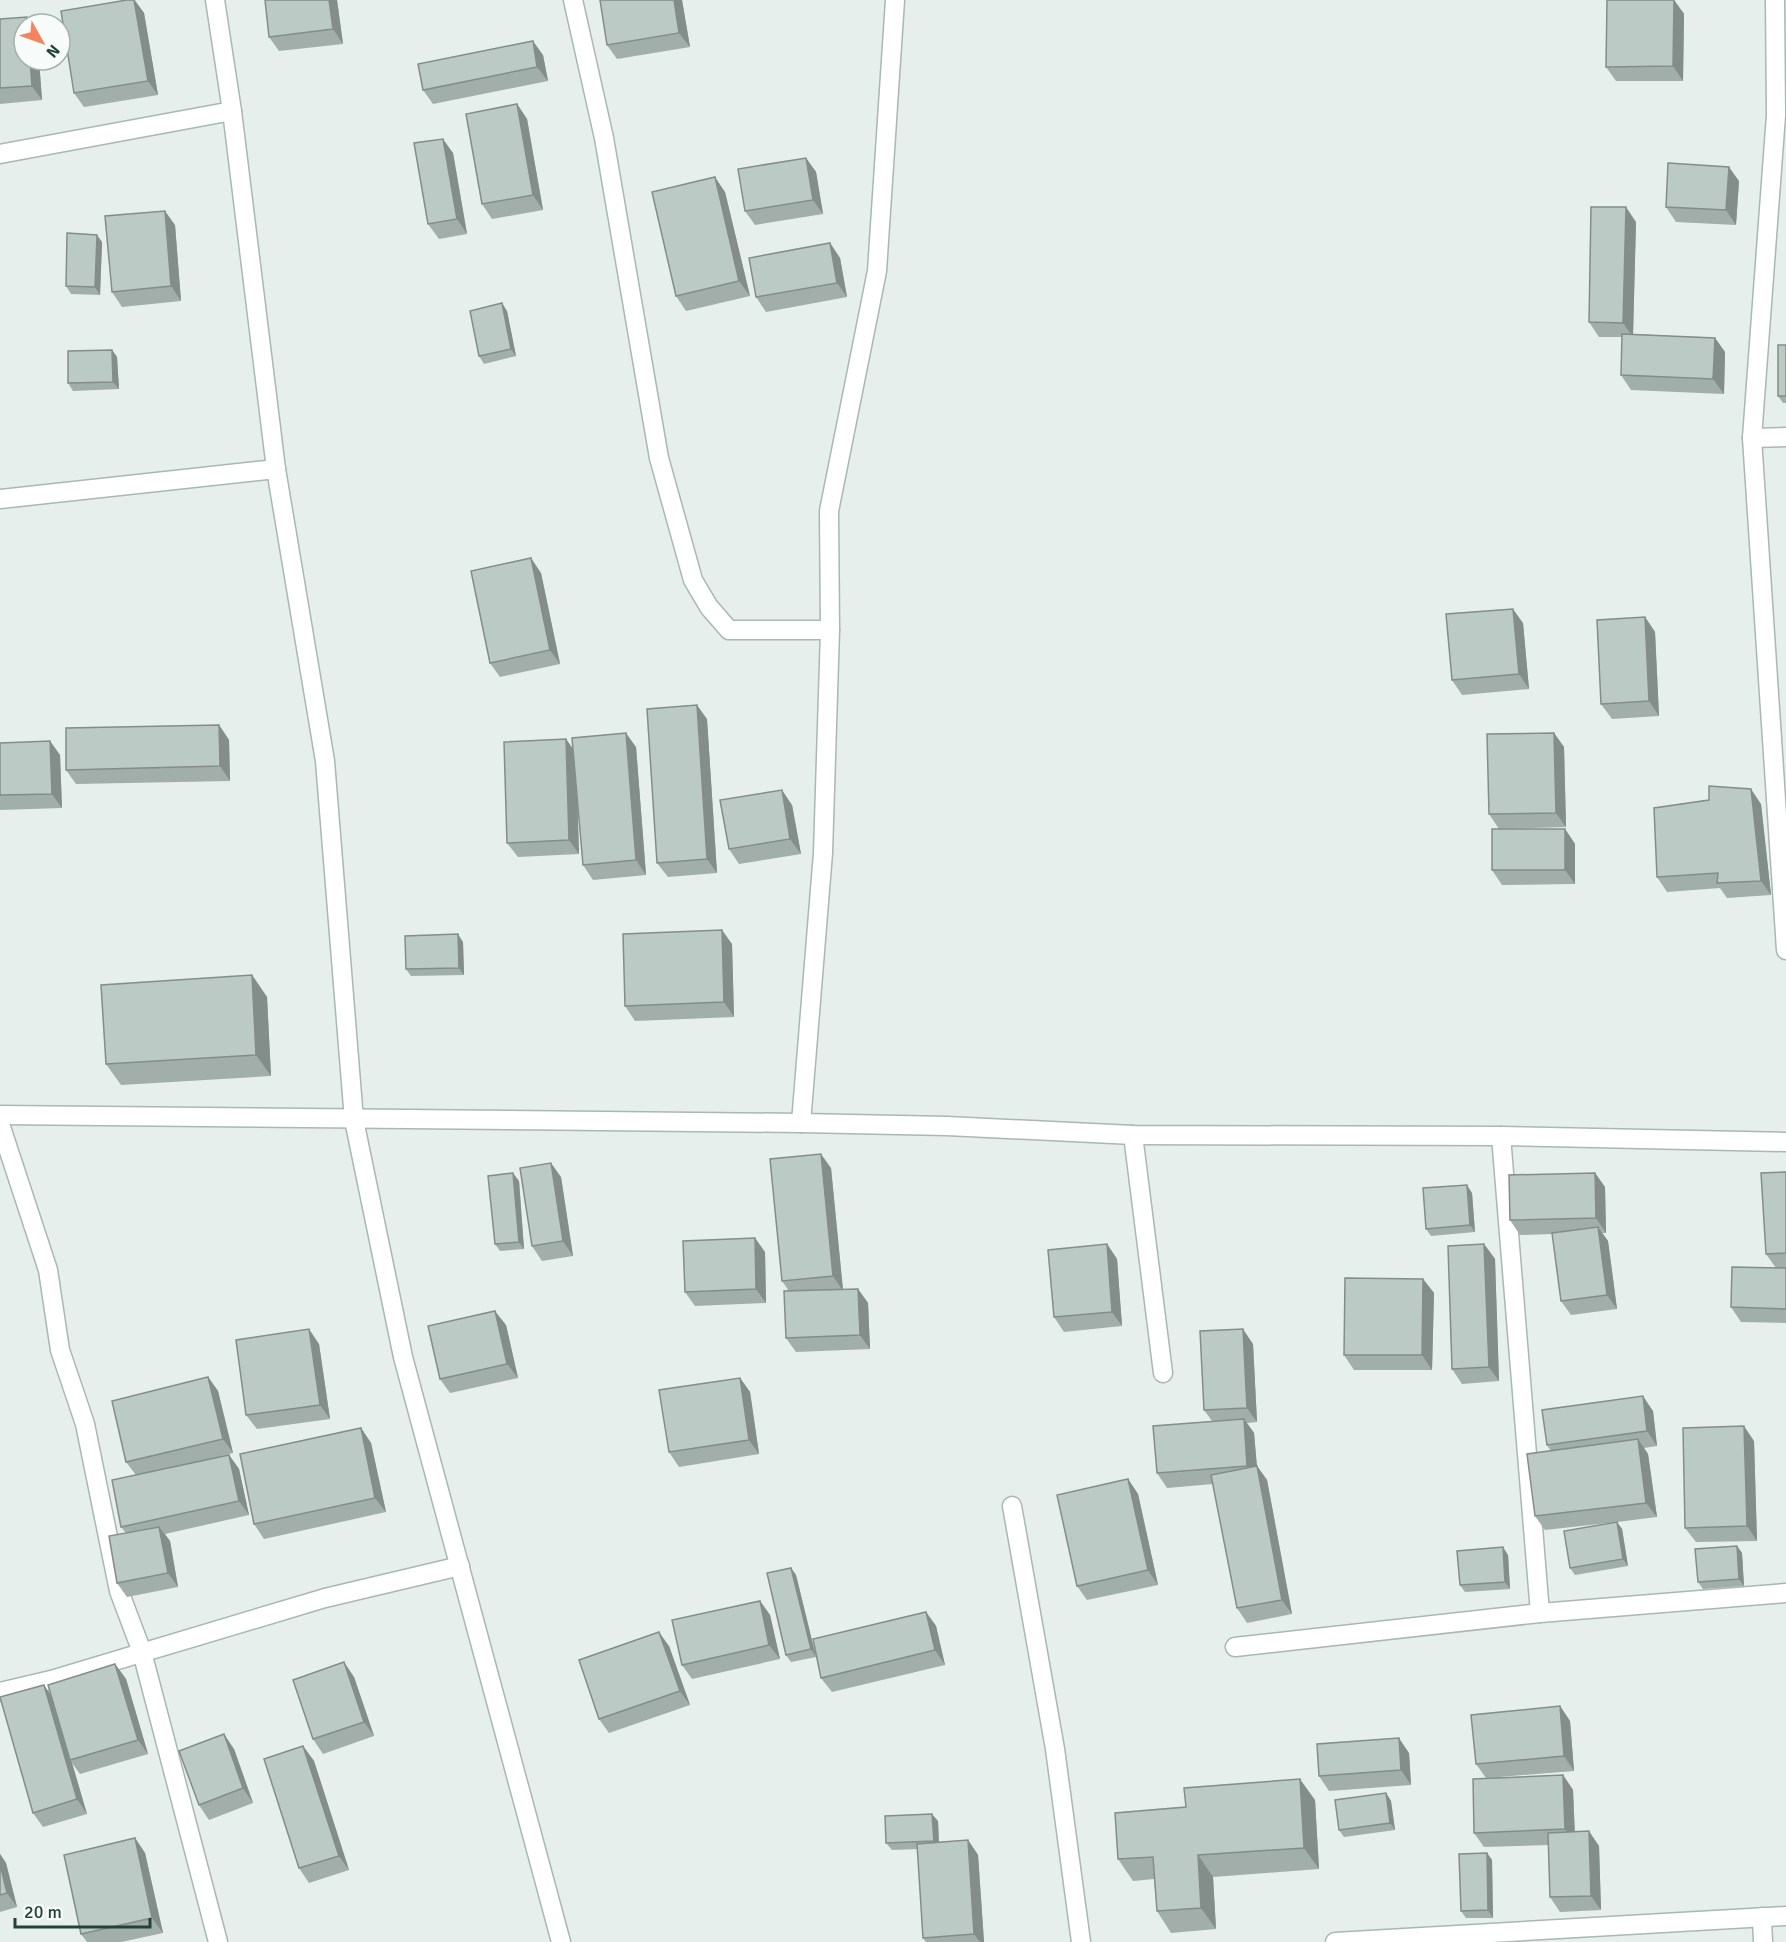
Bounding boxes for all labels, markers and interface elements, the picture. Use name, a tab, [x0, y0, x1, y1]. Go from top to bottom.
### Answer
north arrow	[12, 12, 72, 72]
text: N	[41, 40, 64, 62]
scale bar	[15, 1891, 150, 1929]
text: 20 m	[24, 1901, 62, 1923]

